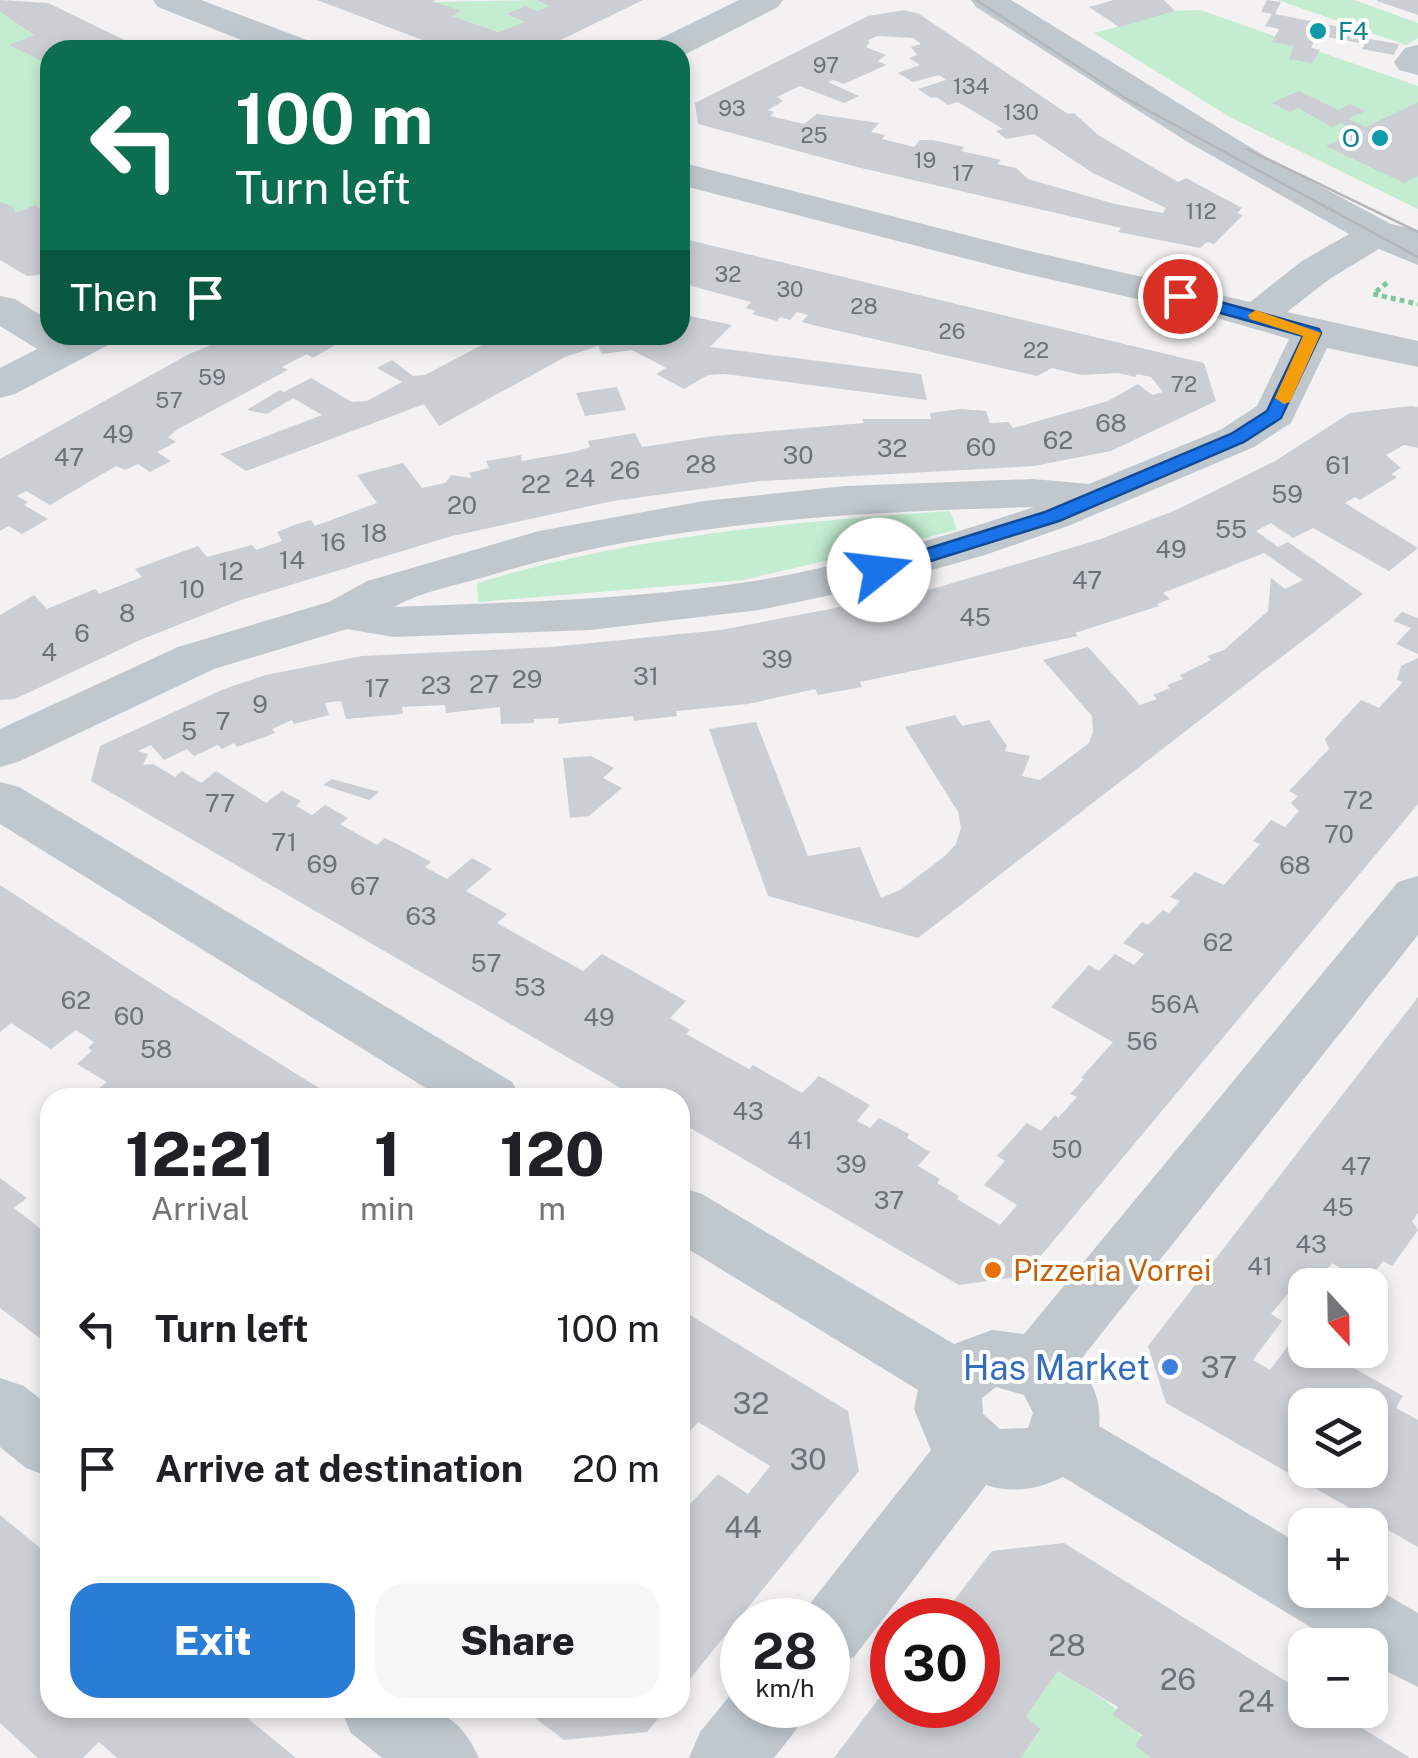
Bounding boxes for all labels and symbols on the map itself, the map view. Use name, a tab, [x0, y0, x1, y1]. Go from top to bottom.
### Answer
place label: F4	[1338, 16, 1369, 46]
marker: F4	[1307, 20, 1329, 42]
house number: 97	[813, 52, 839, 78]
house number: 134	[953, 73, 989, 99]
house number: 93	[718, 95, 746, 121]
house number: 130	[1003, 99, 1039, 125]
house number: 25	[800, 122, 828, 148]
place label: O	[1342, 123, 1360, 153]
marker: O	[1369, 127, 1391, 149]
house number: 19	[914, 147, 936, 173]
house number: 17	[952, 160, 974, 186]
house number: 112	[1185, 198, 1217, 224]
pin	[1138, 254, 1223, 339]
house number: 32	[715, 261, 741, 287]
house number: 30	[776, 276, 804, 302]
house number: 28	[850, 293, 878, 319]
house number: 26	[939, 318, 965, 344]
house number: 22	[1023, 337, 1049, 363]
house number: 59	[198, 364, 226, 390]
house number: 72	[1171, 371, 1197, 397]
house number: 57	[155, 387, 183, 413]
house number: 68	[1095, 408, 1127, 438]
house number: 49	[102, 419, 134, 449]
house number: 62	[1043, 425, 1073, 455]
house number: 60	[966, 432, 996, 462]
house number: 32	[877, 433, 907, 463]
house number: 30	[783, 440, 813, 470]
house number: 47	[54, 442, 84, 472]
house number: 28	[685, 449, 717, 479]
house number: 61	[1325, 450, 1351, 480]
house number: 26	[610, 455, 640, 485]
house number: 24	[565, 463, 595, 493]
house number: 22	[521, 469, 551, 499]
house number: 59	[1271, 479, 1303, 509]
house number: 20	[447, 490, 477, 520]
house number: 55	[1215, 514, 1247, 544]
house number: 18	[361, 518, 387, 548]
position arrow	[827, 518, 931, 622]
house number: 16	[320, 527, 346, 557]
house number: 49	[1155, 534, 1187, 564]
house number: 14	[279, 545, 305, 575]
house number: 12	[218, 556, 244, 586]
house number: 47	[1072, 565, 1102, 595]
house number: 10	[179, 574, 205, 604]
house number: 8	[119, 598, 135, 628]
house number: 45	[959, 602, 991, 632]
house number: 6	[74, 618, 90, 648]
house number: 4	[41, 637, 57, 667]
house number: 39	[761, 644, 793, 674]
house number: 31	[633, 661, 659, 691]
house number: 29	[512, 664, 542, 694]
house number: 27	[469, 669, 499, 699]
house number: 23	[421, 670, 451, 700]
house number: 17	[364, 673, 390, 703]
house number: 9	[252, 689, 268, 719]
house number: 7	[215, 706, 231, 736]
house number: 5	[181, 716, 197, 746]
house number: 72	[1343, 785, 1373, 815]
house number: 77	[205, 788, 235, 818]
house number: 70	[1324, 819, 1354, 849]
house number: 71	[271, 827, 297, 857]
house number: 69	[306, 849, 338, 879]
house number: 68	[1279, 850, 1311, 880]
house number: 67	[350, 871, 380, 901]
house number: 63	[405, 901, 437, 931]
house number: 62	[1203, 927, 1233, 957]
house number: 57	[470, 948, 502, 978]
house number: 53	[514, 972, 546, 1002]
house number: 62	[61, 985, 91, 1015]
house number: 56A	[1150, 989, 1200, 1019]
house number: 60	[114, 1001, 144, 1031]
house number: 49	[583, 1002, 615, 1032]
house number: 56	[1126, 1026, 1158, 1056]
house number: 58	[140, 1034, 172, 1064]
house number: 43	[732, 1096, 764, 1126]
house number: 41	[787, 1125, 813, 1155]
house number: 50	[1051, 1134, 1083, 1164]
house number: 39	[835, 1149, 867, 1179]
house number: 47	[1341, 1151, 1371, 1181]
house number: 37	[874, 1185, 904, 1215]
house number: 45	[1322, 1192, 1354, 1222]
house number: 43	[1295, 1229, 1327, 1259]
house number: 41	[1247, 1251, 1273, 1281]
place label: Pizzeria Vorrei	[1013, 1252, 1211, 1288]
marker: Pizzeria Vorrei	[982, 1259, 1004, 1281]
north arrow	[1288, 1268, 1388, 1368]
place label: Has Market	[963, 1347, 1150, 1388]
house number: 37	[1201, 1349, 1237, 1385]
marker: Has Market	[1159, 1356, 1181, 1378]
house number: 32	[733, 1385, 769, 1421]
house number: 30	[789, 1441, 827, 1477]
house number: 44	[724, 1509, 762, 1545]
speed limit sign: 30	[870, 1598, 1000, 1728]
house number: 28	[1048, 1627, 1086, 1663]
house number: 26	[1160, 1661, 1196, 1697]
house number: 24	[1238, 1683, 1274, 1719]

